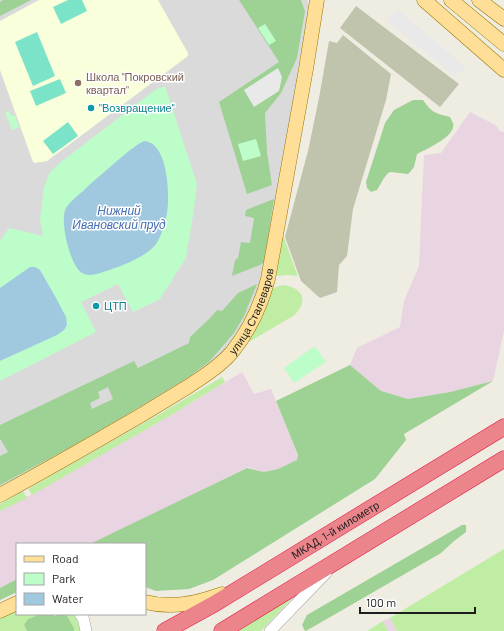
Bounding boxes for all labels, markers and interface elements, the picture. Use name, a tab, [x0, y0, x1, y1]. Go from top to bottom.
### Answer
place label: Школа "Покровский квартал"	[86, 70, 184, 96]
marker: Школа "Покровский квартал"	[73, 78, 83, 88]
place label: "Возвращение"	[99, 101, 175, 114]
marker: "Возвращение"	[86, 103, 96, 113]
water label: Нижний Ивановский пруд	[72, 203, 166, 232]
street label: улица Сталеваров	[226, 267, 276, 357]
place label: ЦТП	[104, 299, 127, 312]
marker: ЦТП	[91, 301, 101, 311]
street label: МКАД, 1-й километр	[289, 498, 381, 561]
legend	[16, 543, 146, 615]
text: Road	[52, 551, 79, 565]
text: Park	[52, 571, 76, 585]
scale bar	[360, 589, 475, 615]
text: Water	[52, 591, 84, 605]
text: 100 m	[366, 595, 396, 609]

